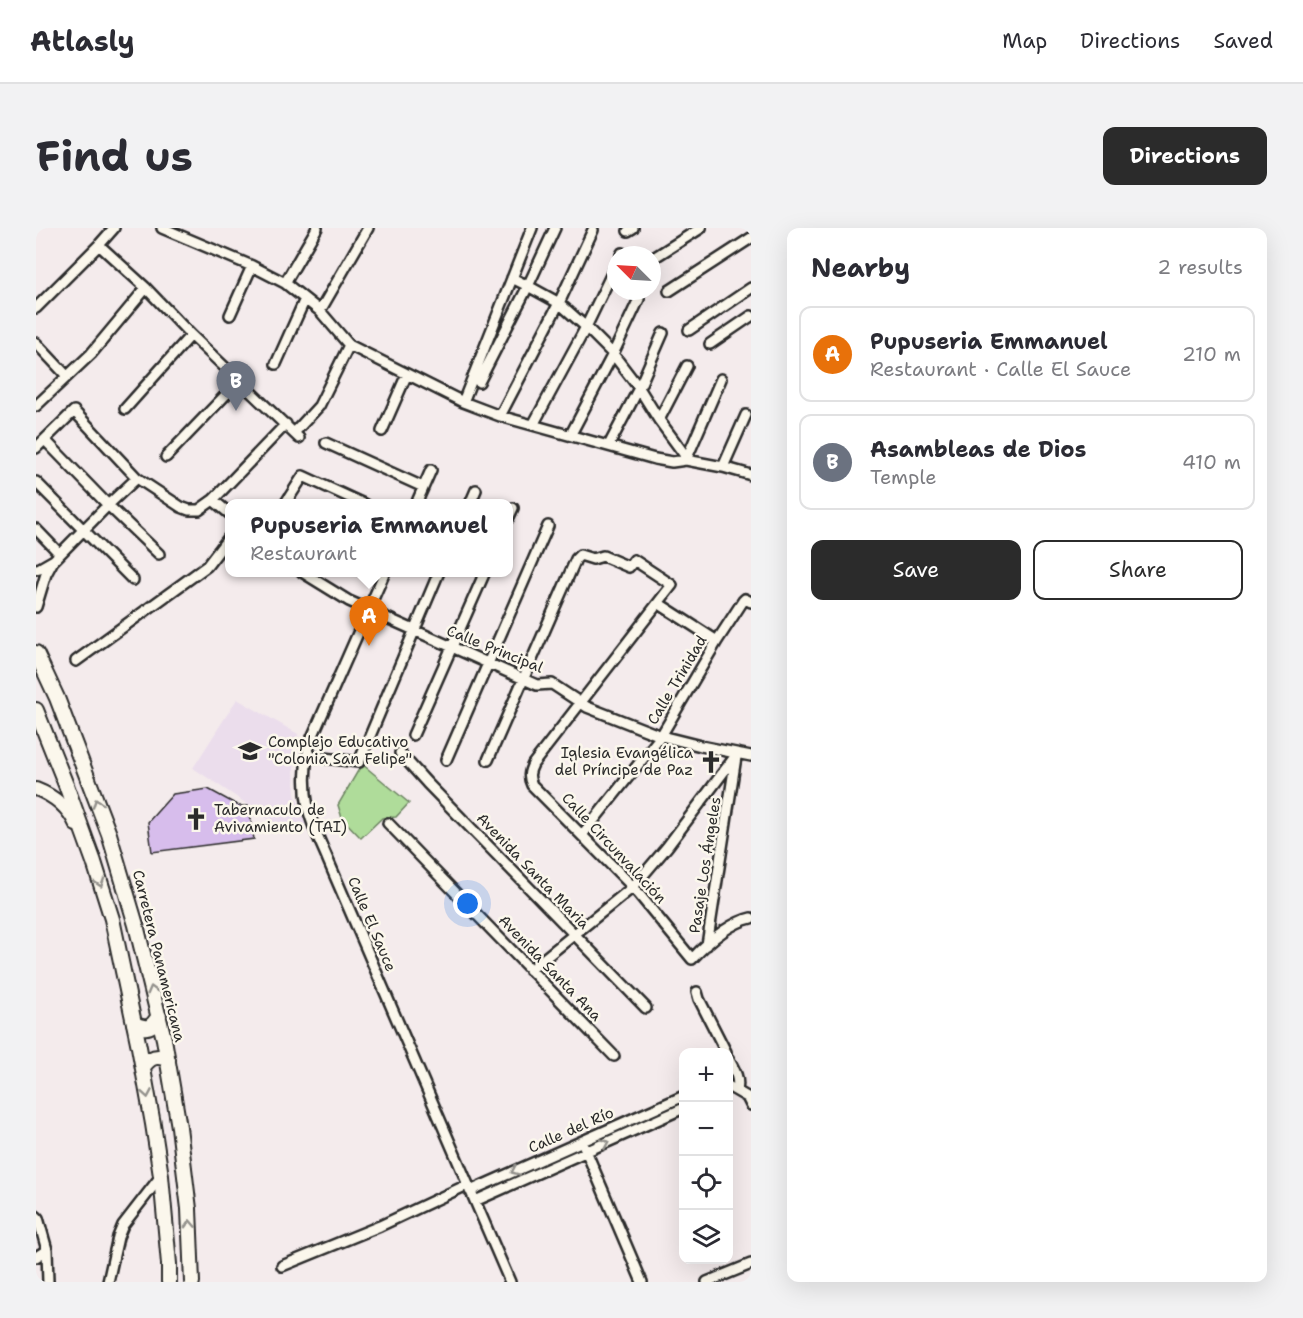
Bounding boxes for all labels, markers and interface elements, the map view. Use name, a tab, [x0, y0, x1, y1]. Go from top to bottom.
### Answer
text: Atlasly	[30, 22, 135, 60]
text: Map	[1002, 27, 1047, 55]
text: Directions	[1080, 27, 1180, 55]
text: Saved	[1213, 27, 1273, 55]
button: Directions	[1103, 127, 1267, 185]
text: Find us	[36, 128, 193, 184]
north arrow	[607, 246, 661, 300]
text: Nearby	[811, 250, 910, 285]
text: 2 results	[1157, 254, 1243, 280]
text: Pupuseria Emmanuel	[870, 327, 1108, 356]
text: A	[825, 341, 840, 367]
text: 210 m	[1182, 341, 1241, 367]
text: Restaurant · Calle El Sauce	[870, 356, 1131, 382]
pin: B	[216, 362, 256, 411]
text: Asambleas de Dios	[870, 435, 1086, 464]
text: B	[826, 449, 839, 475]
text: 410 m	[1182, 449, 1241, 475]
text: Temple	[870, 464, 937, 490]
popup	[225, 499, 513, 577]
text: Pupuseria Emmanuel	[250, 511, 488, 540]
text: Restaurant	[250, 540, 357, 566]
button: Save	[811, 540, 1021, 600]
button: Share	[1033, 540, 1243, 600]
pin: A	[350, 596, 388, 646]
street label: Calle Principal	[444, 621, 547, 678]
street label: Calle Trinidad	[643, 631, 712, 728]
place label: Complejo Educativo "Colonia San Felipe"	[268, 732, 412, 769]
school or university icon: Complejo Educativo "Colonia San Felipe"	[237, 738, 263, 764]
place label: Iglesia Evangélica del Príncipe de Paz	[555, 743, 694, 780]
church icon: Iglesia Evangélica del Príncipe de Paz	[698, 749, 724, 775]
street label: Calle Circunvalación	[557, 788, 671, 908]
street label: Pasaje Los Ángeles	[683, 795, 726, 935]
one-way arrow	[92, 798, 105, 809]
place label: Tabernaculo de Avivamiento (TAI)	[214, 800, 347, 837]
church icon: Tabernaculo de Avivamiento (TAI)	[183, 806, 209, 832]
street label: Avenida Santa Maria	[472, 809, 594, 934]
street label: Carretera Panamericana	[128, 868, 190, 1045]
street label: Calle El Sauce	[343, 874, 401, 974]
one-way arrow	[93, 877, 106, 888]
your location	[453, 889, 482, 918]
street label: Avenida Santa Ana	[494, 911, 606, 1026]
one-way arrow	[146, 985, 159, 995]
map controls	[679, 1048, 733, 1264]
button: +	[679, 1048, 733, 1102]
one-way arrow	[141, 1089, 153, 1098]
street label: Calle del Río	[525, 1102, 617, 1158]
button: −	[679, 1102, 733, 1156]
one-way arrow	[598, 1138, 609, 1150]
button: locate	[679, 1156, 733, 1210]
one-way arrow	[510, 1164, 521, 1176]
button: layers	[679, 1210, 733, 1264]
one-way arrow	[183, 1219, 196, 1228]

